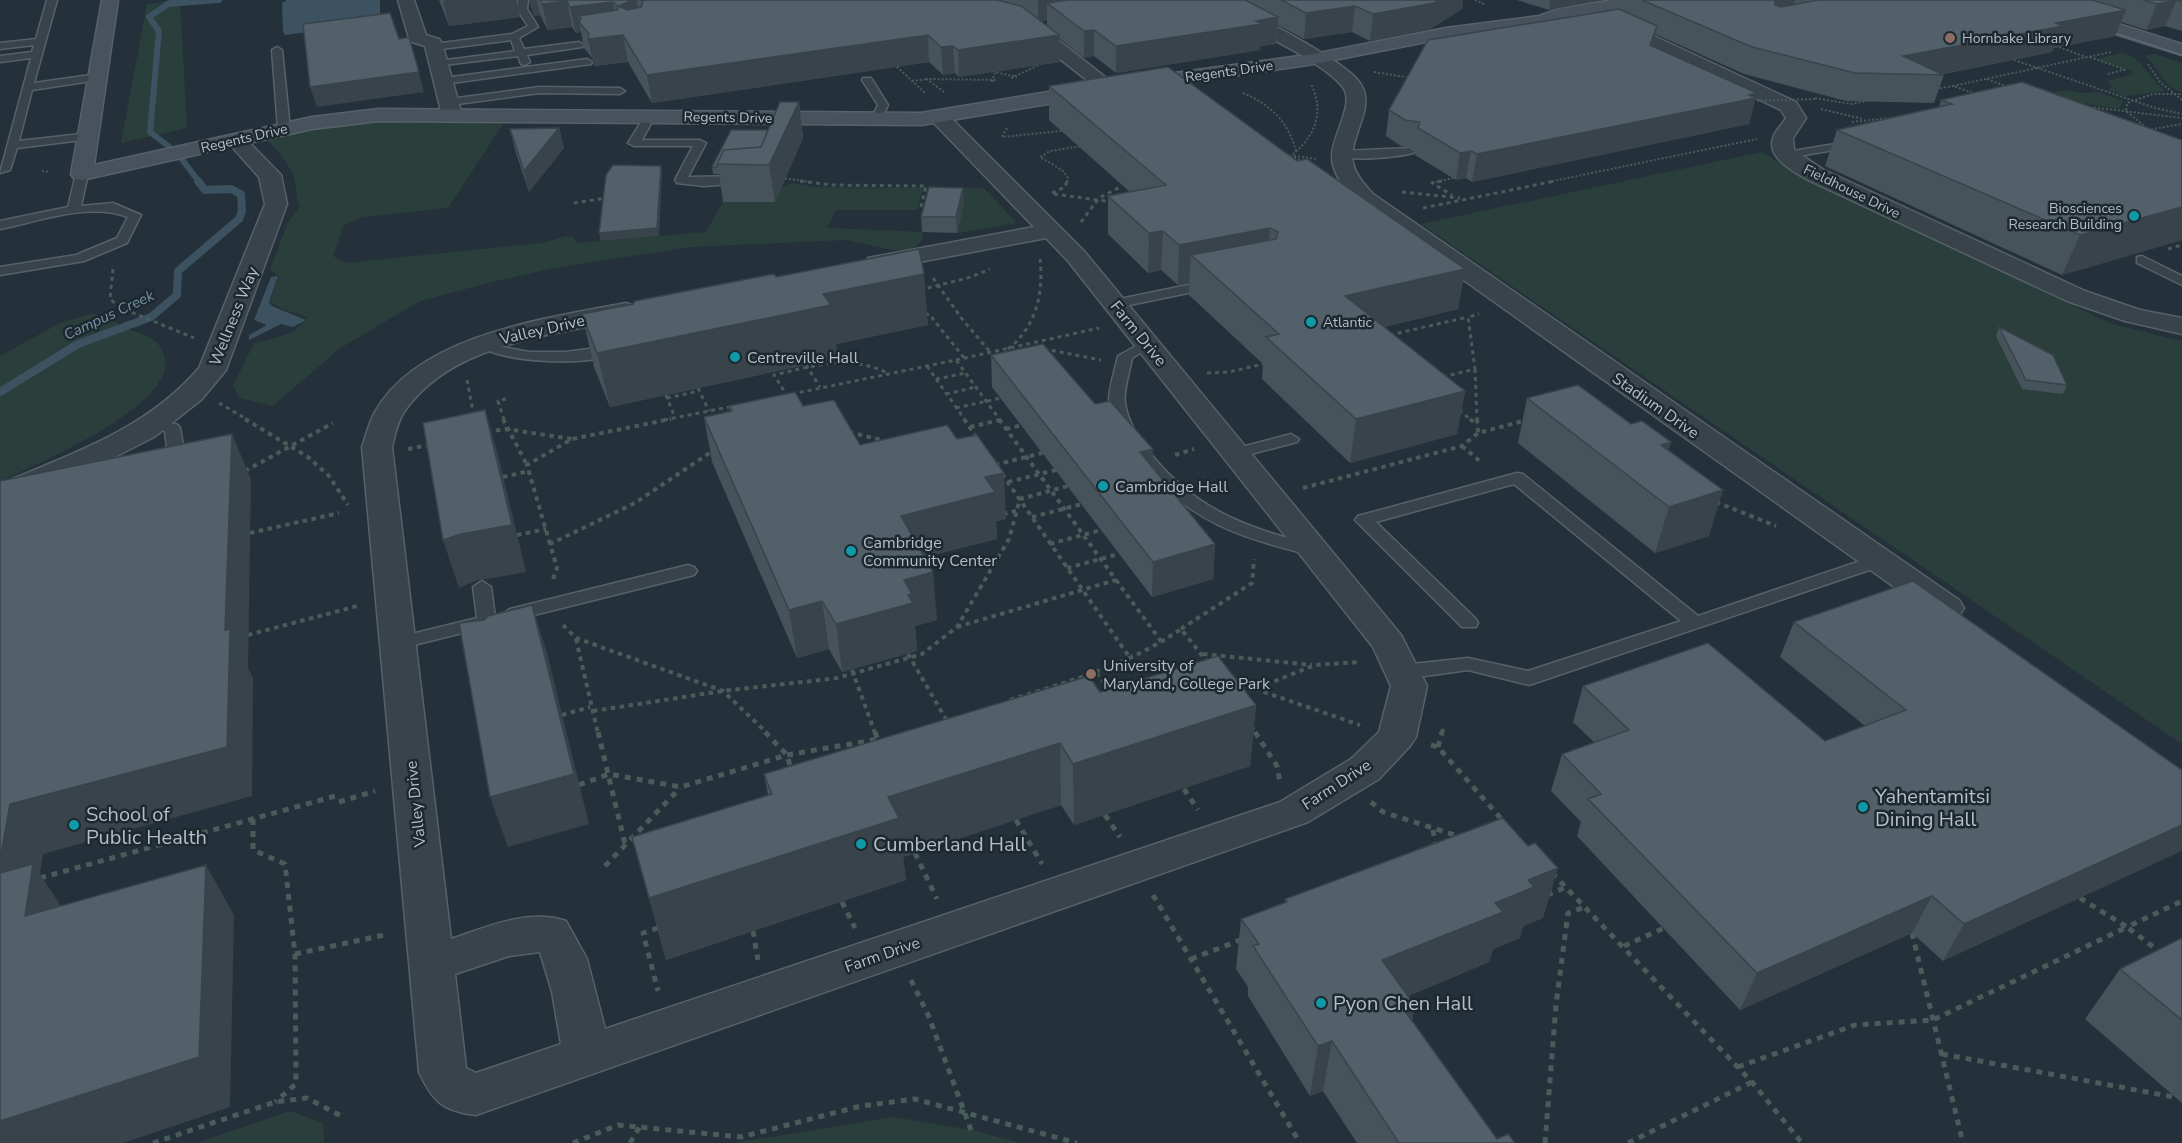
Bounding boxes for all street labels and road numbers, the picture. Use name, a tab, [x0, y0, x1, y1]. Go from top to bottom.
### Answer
street label: Regents Drive	[1184, 56, 1274, 87]
street label: Regents Drive	[683, 107, 773, 128]
street label: Regents Drive	[199, 119, 289, 158]
street label: Fieldhouse Drive	[1800, 160, 1903, 223]
street label: Wellness Way	[204, 263, 264, 369]
street label: Farm Drive	[1105, 296, 1171, 371]
street label: Valley Drive	[497, 310, 587, 351]
street label: Stadium Drive	[1607, 368, 1703, 444]
street label: Farm Drive	[1298, 754, 1375, 815]
street label: Valley Drive	[401, 760, 432, 849]
street label: Farm Drive	[842, 932, 923, 978]

